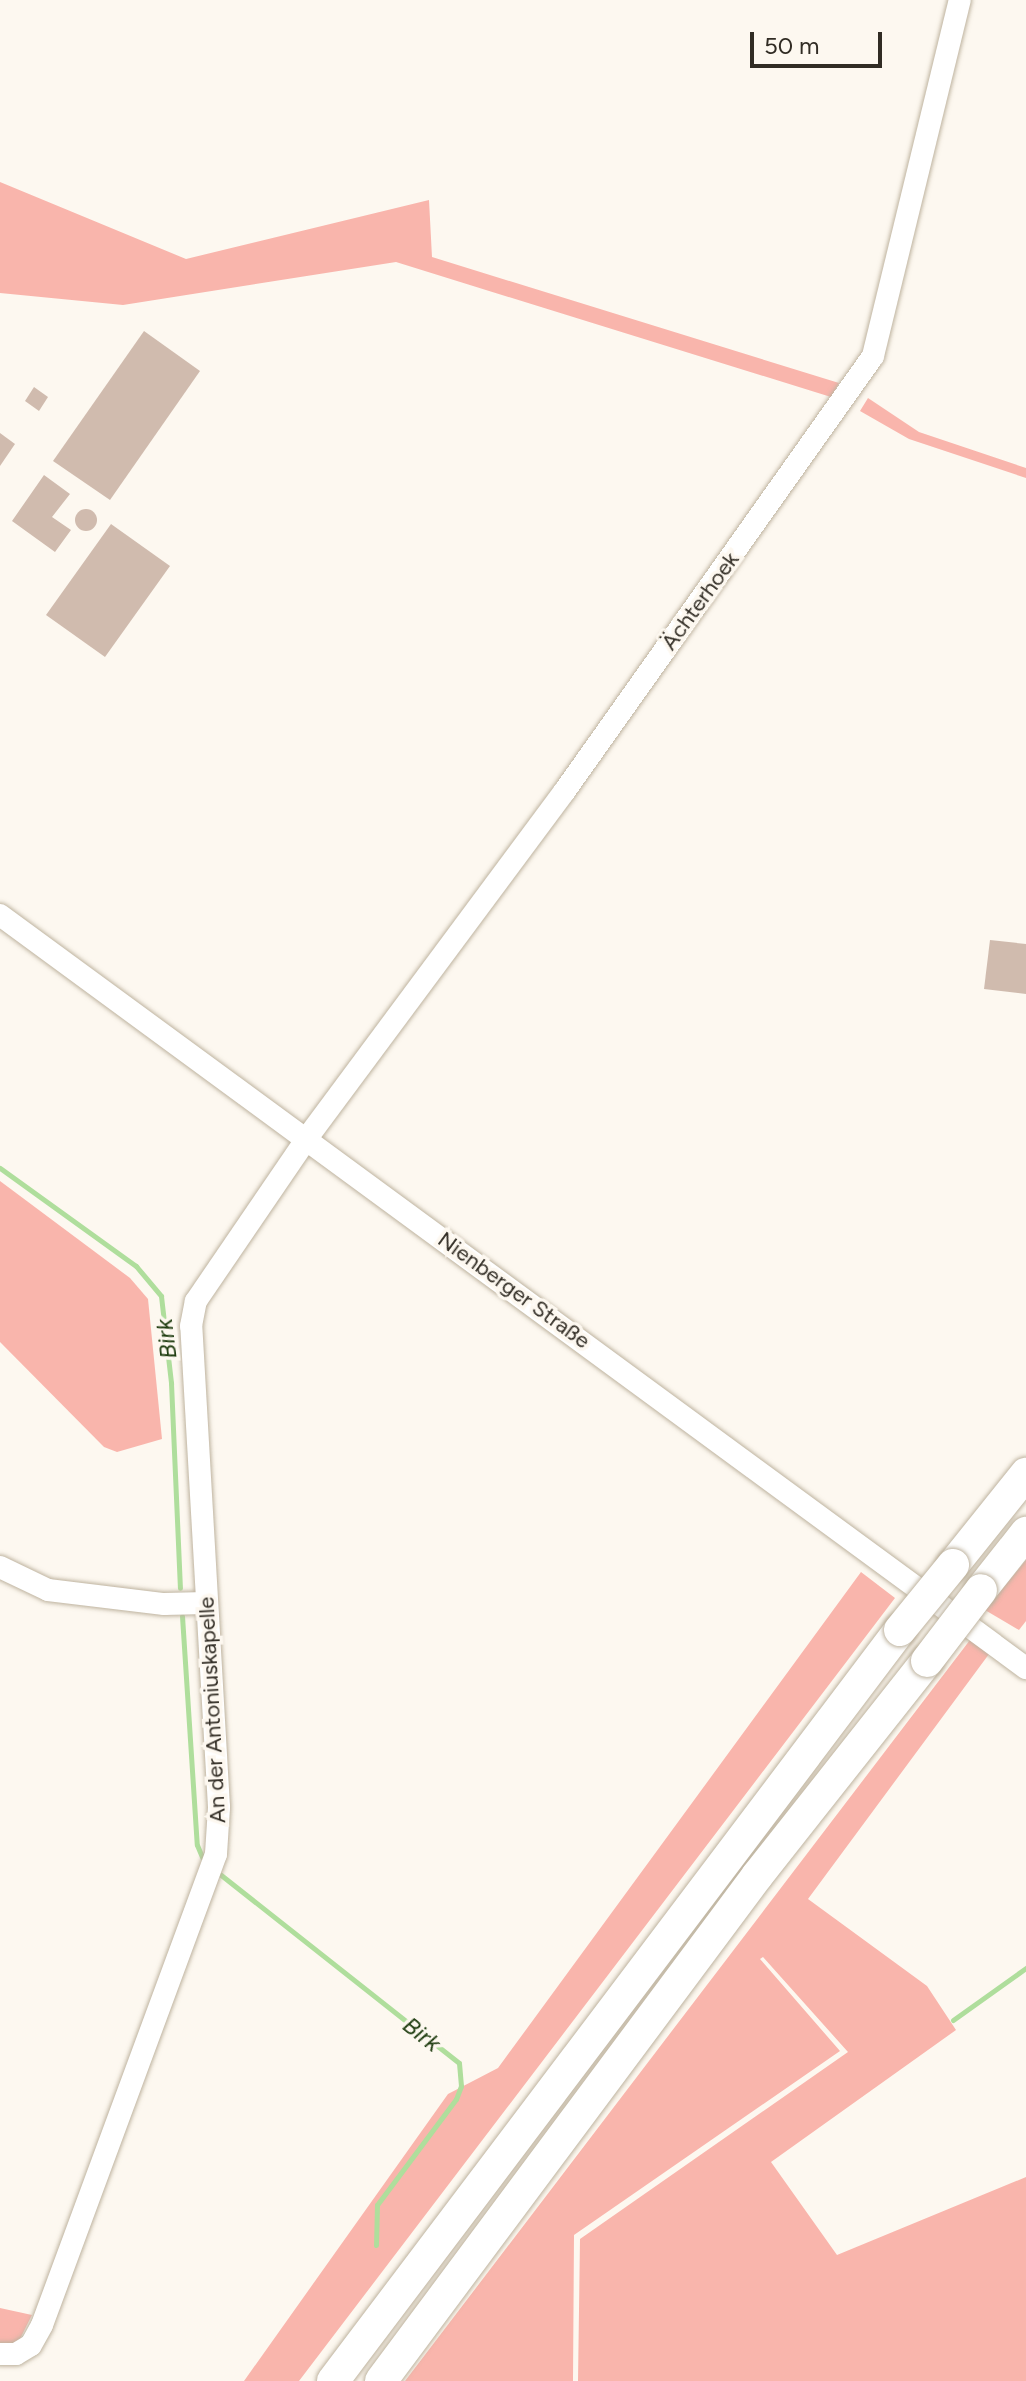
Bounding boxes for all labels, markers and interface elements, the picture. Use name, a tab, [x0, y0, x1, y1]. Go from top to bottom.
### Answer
scale bar	[754, 16, 886, 66]
text: 50 m	[764, 31, 820, 60]
street label: Ächterhoek	[656, 547, 744, 655]
street label: Nienberger Straße	[433, 1226, 595, 1354]
water label: Birk	[149, 1317, 183, 1361]
street label: An der Antoniuskapelle	[193, 1596, 231, 1824]
water label: Birk	[397, 2010, 447, 2058]

